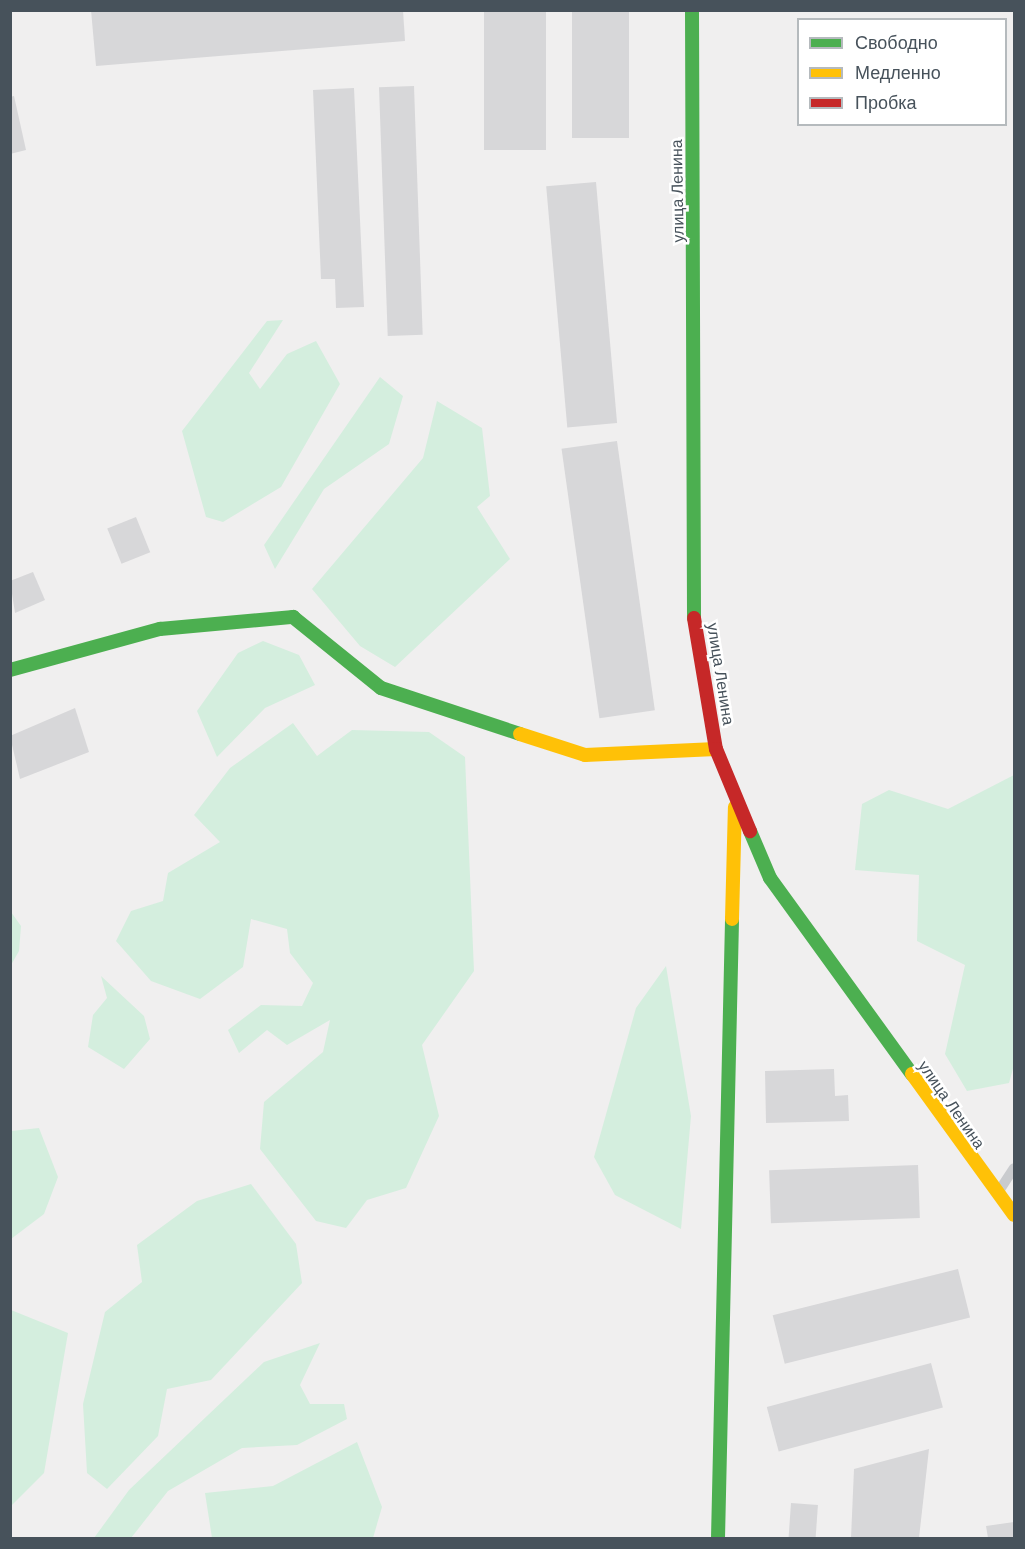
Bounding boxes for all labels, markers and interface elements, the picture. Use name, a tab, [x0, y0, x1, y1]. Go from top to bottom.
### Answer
legend	[797, 18, 1007, 126]
text: Свободно	[855, 33, 938, 53]
text: Медленно	[855, 63, 941, 83]
text: Пробка	[855, 93, 917, 113]
street label: улица Ленина	[667, 139, 689, 243]
street label: улица Ленина	[702, 621, 738, 727]
street label: улица Ленина	[914, 1057, 988, 1153]

